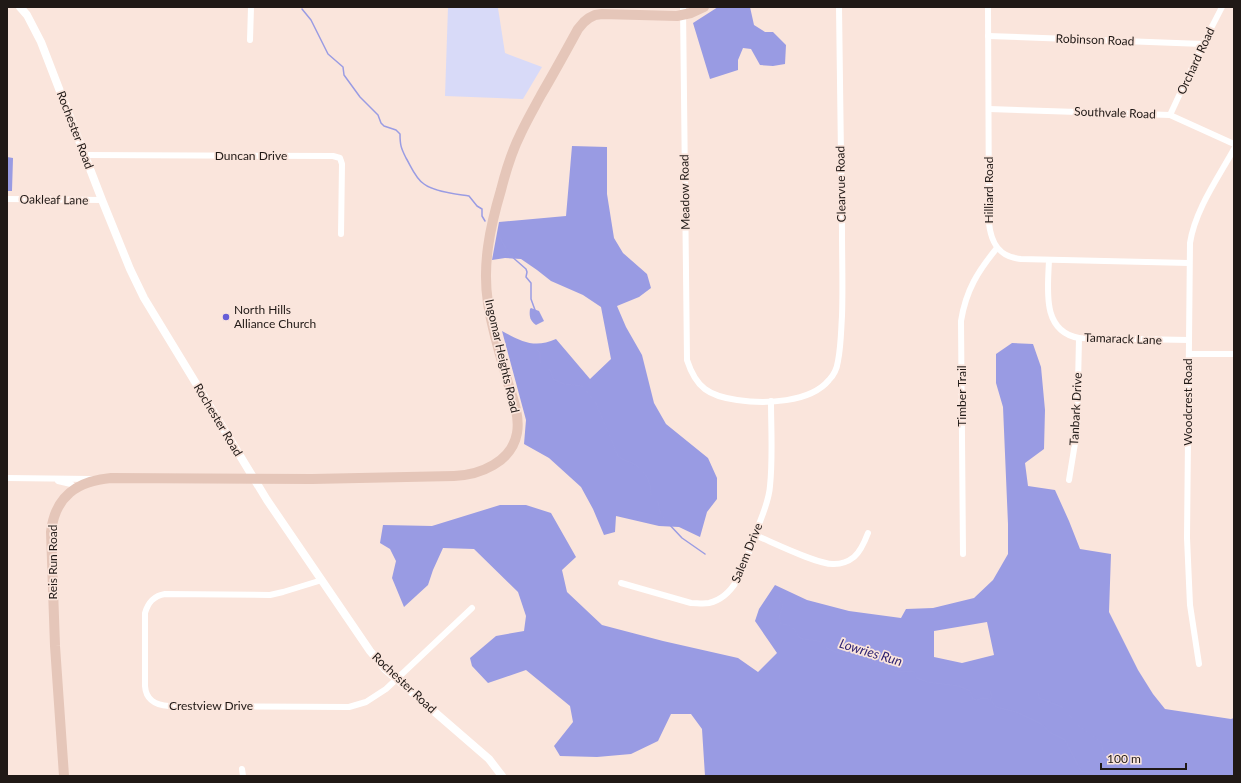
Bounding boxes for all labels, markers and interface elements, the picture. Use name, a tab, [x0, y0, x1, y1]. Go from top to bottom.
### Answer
street label: Orchard Road	[1173, 25, 1218, 97]
street label: Robinson Road	[1055, 31, 1135, 48]
street label: Rochester Road	[54, 89, 97, 171]
street label: Southvale Road	[1074, 104, 1156, 121]
street label: Clearvue Road	[832, 146, 849, 222]
street label: Duncan Drive	[215, 148, 287, 163]
street label: Meadow Road	[676, 154, 693, 230]
street label: Hilliard Road	[981, 156, 996, 224]
street label: Oakleaf Lane	[19, 191, 89, 208]
street label: Ingomar Heights Road	[482, 298, 523, 414]
place label: North Hills Alliance Church	[234, 302, 316, 331]
marker: North Hills Alliance Church	[221, 312, 231, 322]
street label: Tamarack Lane	[1084, 330, 1162, 347]
street label: Woodcrest Road	[1180, 358, 1195, 446]
street label: Timber Trail	[954, 365, 969, 427]
street label: Tanbark Drive	[1066, 372, 1085, 446]
street label: Rochester Road	[191, 381, 246, 459]
street label: Salem Drive	[728, 521, 765, 585]
street label: Reis Run Road	[45, 525, 60, 599]
water label: Lowries Run	[838, 635, 904, 669]
street label: Rochester Road	[369, 649, 440, 716]
street label: Crestview Drive	[169, 698, 253, 713]
scale bar	[1101, 745, 1186, 771]
text: 100 m	[1107, 751, 1141, 766]

